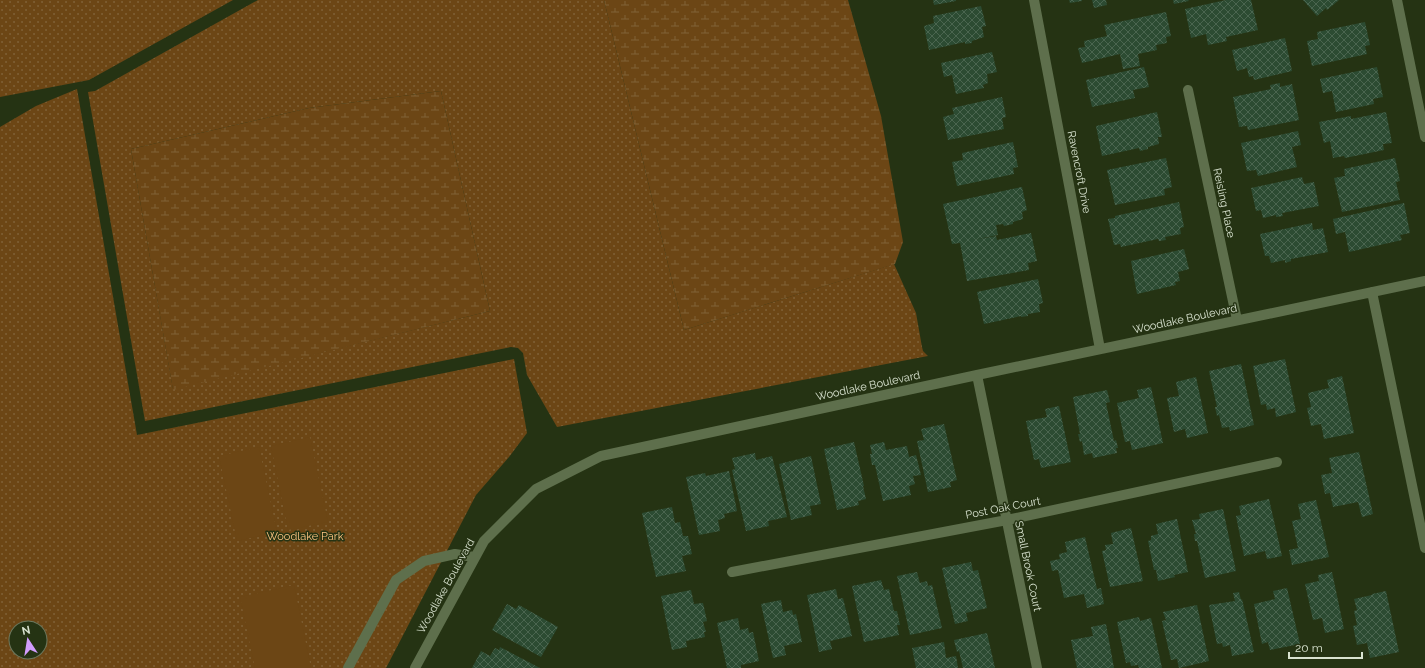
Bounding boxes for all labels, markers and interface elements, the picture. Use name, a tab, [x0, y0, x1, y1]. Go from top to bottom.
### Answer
street label: Ravencroft Drive	[1065, 130, 1093, 215]
street label: Reisling Place	[1210, 167, 1238, 240]
street label: Woodlake Boulevard	[1132, 302, 1239, 336]
street label: Woodlake Boulevard	[815, 369, 922, 403]
street label: Post Oak Court	[964, 494, 1042, 522]
street label: Small Brook Court	[1012, 520, 1044, 613]
park label: Woodlake Park	[267, 530, 344, 543]
street label: Woodlake Boulevard	[415, 536, 478, 636]
north arrow	[8, 620, 48, 660]
text: N	[21, 623, 31, 638]
scale bar	[1289, 634, 1362, 660]
text: 20 m	[1295, 641, 1323, 655]

